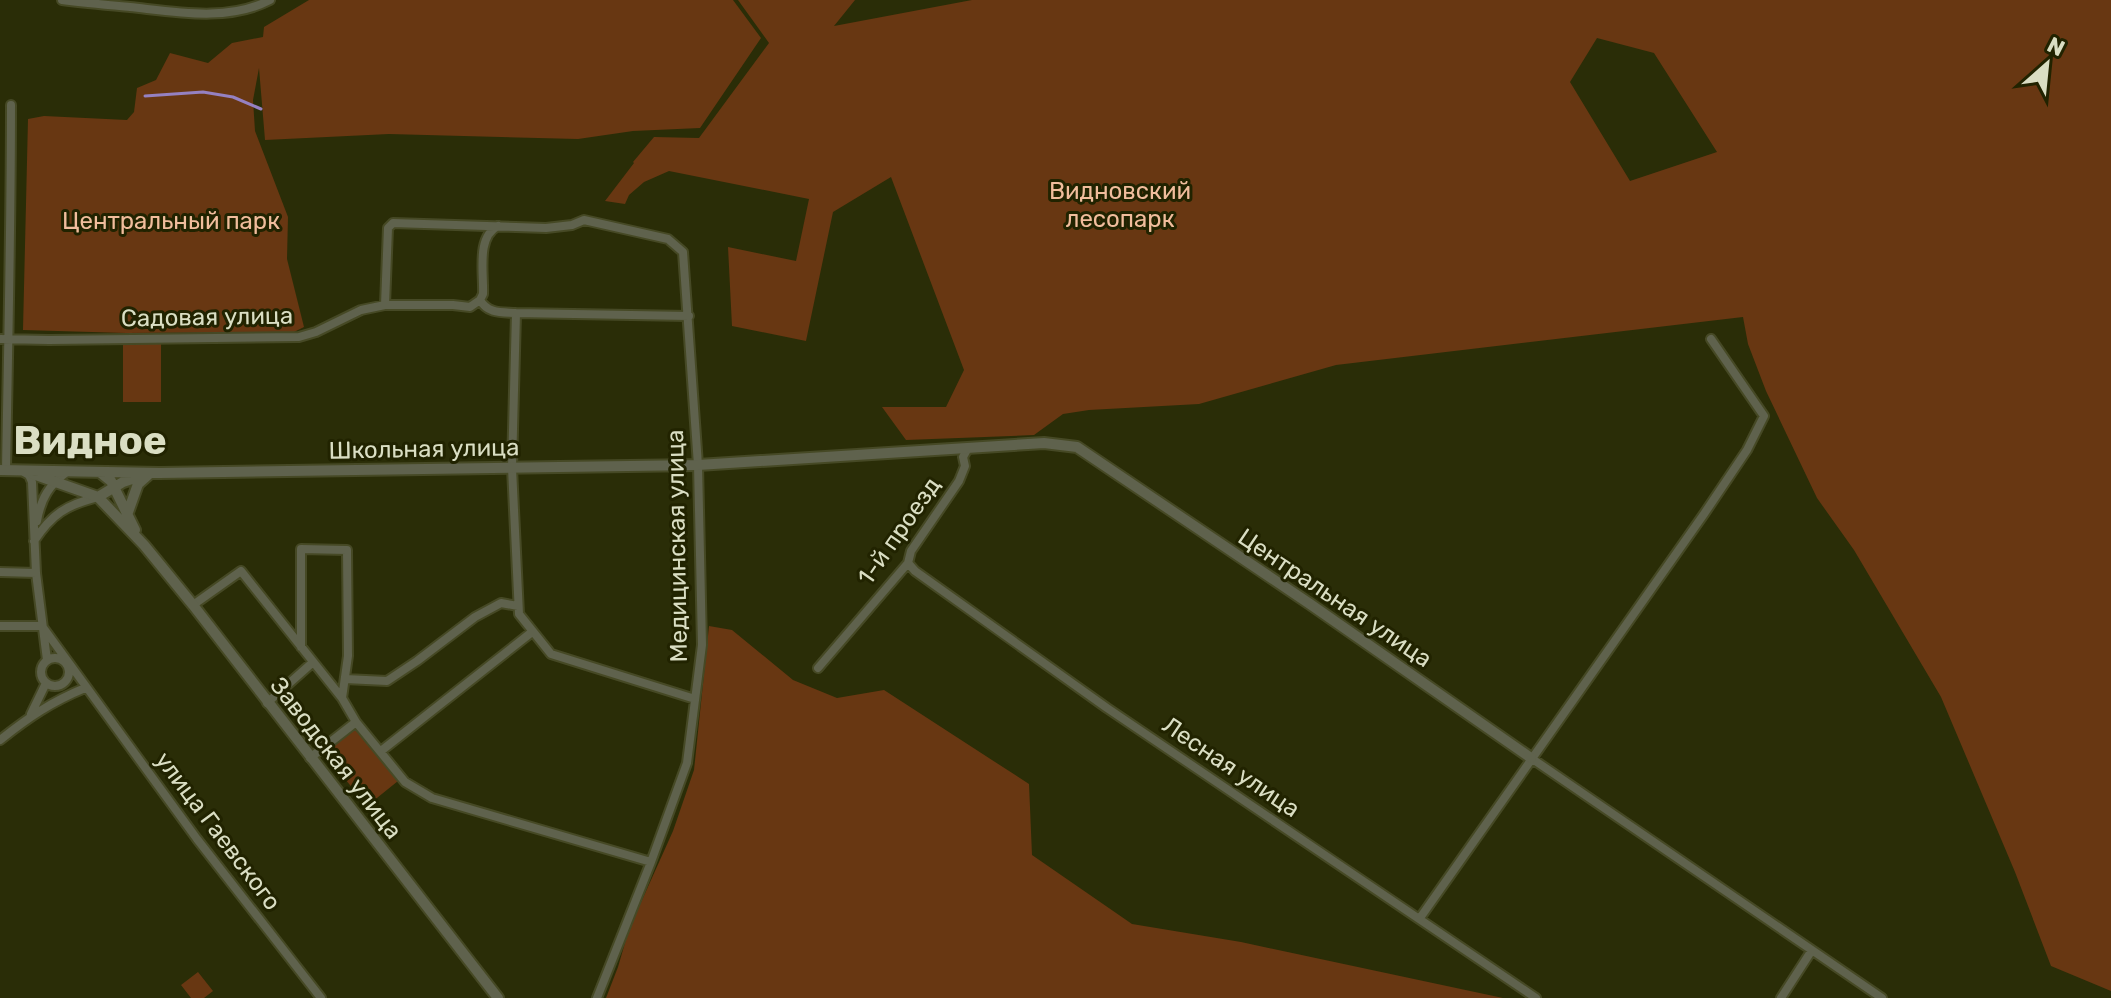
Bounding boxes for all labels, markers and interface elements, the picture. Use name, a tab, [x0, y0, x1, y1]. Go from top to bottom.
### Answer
north arrow	[2007, 24, 2087, 104]
text: N	[2043, 31, 2069, 62]
park label: Видновский лесопарк	[1049, 177, 1191, 233]
park label: Центральный парк	[62, 207, 280, 235]
street label: Садовая улица	[121, 302, 293, 332]
district label: Видное	[13, 417, 167, 464]
street label: Медицинская улица	[661, 429, 693, 663]
street label: Школьная улица	[328, 433, 520, 465]
street label: 1-й проезд	[852, 472, 946, 590]
street label: Центральная улица	[1233, 523, 1437, 673]
street label: Заводская улица	[264, 672, 408, 844]
street label: Лесная улица	[1157, 711, 1305, 823]
street label: улица Гаевского	[149, 746, 287, 916]

